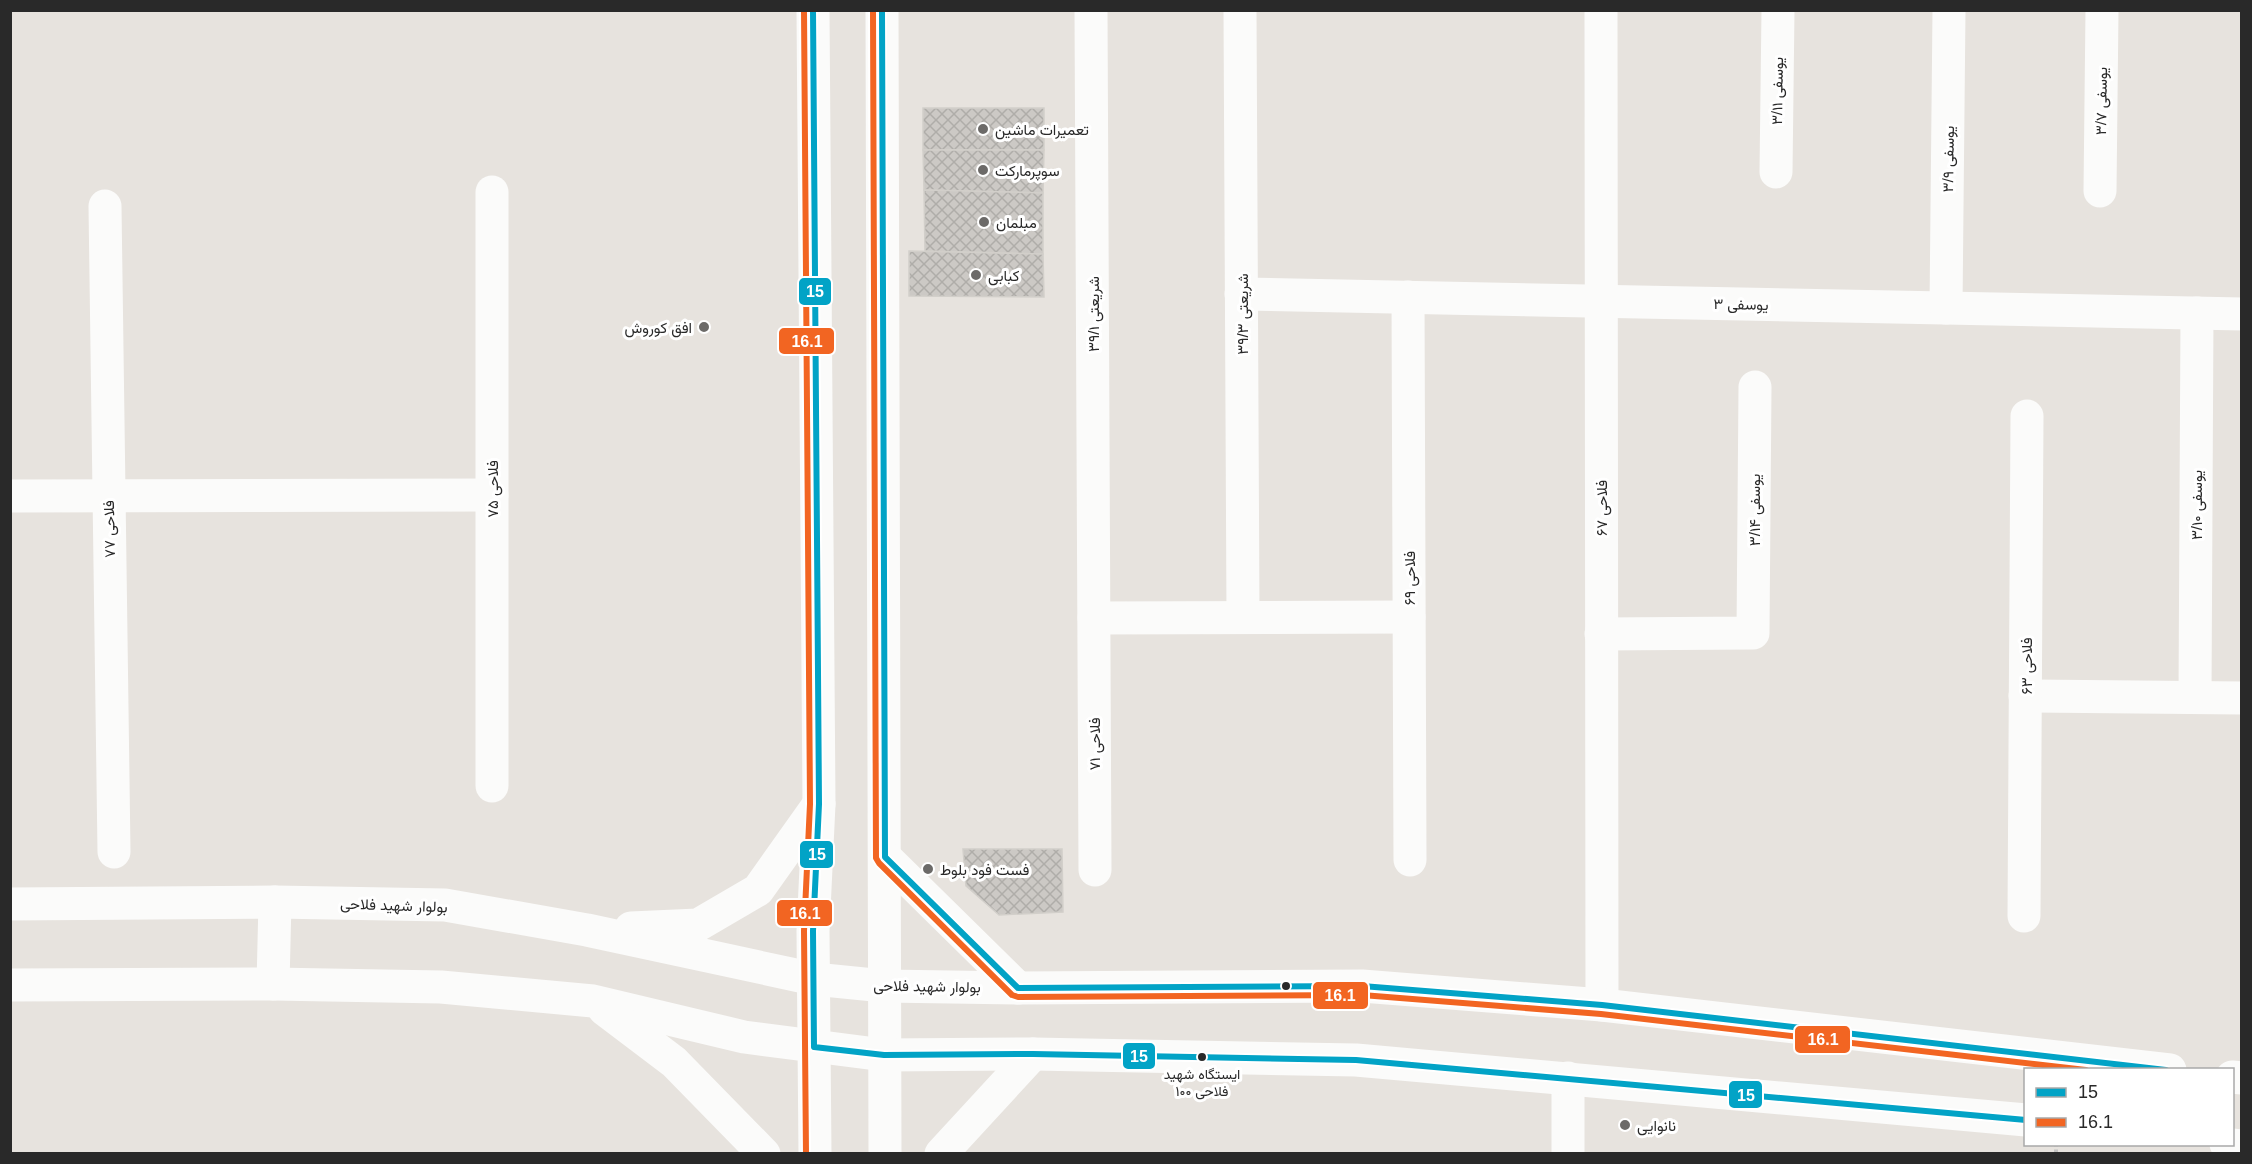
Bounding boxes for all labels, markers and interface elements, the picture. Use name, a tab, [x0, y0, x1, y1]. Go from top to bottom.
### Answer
street label: یوسفی ۳/۱۱	[1768, 57, 1788, 125]
street label: یوسفی ۳/۷	[2092, 67, 2112, 135]
place label: تعمیرات ماشین	[995, 121, 1089, 140]
marker: تعمیرات ماشین	[976, 122, 990, 136]
street label: یوسفی ۳/۹	[1939, 126, 1959, 192]
place label: سوپرمارکت	[995, 162, 1060, 181]
marker: سوپرمارکت	[976, 163, 990, 177]
place label: مبلمان	[996, 214, 1037, 232]
marker: مبلمان	[977, 215, 991, 229]
place label: کبابی	[988, 267, 1020, 286]
marker: کبابی	[969, 268, 983, 282]
street label: شریعتی ۳۹/۳	[1234, 273, 1253, 355]
street label: شریعتی ۳۹/۱	[1085, 276, 1104, 352]
line badge: 15	[798, 277, 832, 306]
text: 15	[806, 283, 824, 300]
street label: یوسفی ۳	[1713, 295, 1769, 315]
place label: افق کوروش	[625, 319, 692, 338]
marker: افق کوروش	[697, 320, 711, 334]
line badge: 16.1	[778, 327, 835, 355]
text: 16.1	[791, 333, 823, 350]
street label: فلاحی ۷۵	[484, 460, 503, 518]
street label: یوسفی ۳/۱۰	[2188, 470, 2207, 540]
street label: یوسفی ۳/۱۴	[1746, 474, 1765, 546]
street label: فلاحی ۶۷	[1593, 480, 1612, 536]
street label: فلاحی ۷۷	[100, 500, 120, 558]
street label: فلاحی ۶۹	[1401, 551, 1420, 605]
street label: فلاحی ۶۳	[2018, 637, 2037, 695]
street label: فلاحی ۷۱	[1086, 717, 1105, 771]
line badge: 15	[799, 840, 834, 869]
text: 15	[808, 846, 826, 863]
place label: فست فود بلوط	[940, 861, 1030, 879]
marker: فست فود بلوط	[921, 862, 935, 876]
street label: بولوار شهید فلاحی	[340, 895, 448, 917]
line badge: 16.1	[776, 899, 833, 927]
text: 16.1	[789, 905, 821, 922]
street label: بولوار شهید فلاحی	[873, 977, 981, 997]
unlabelled marker	[1280, 980, 1292, 992]
line badge: 16.1	[1312, 981, 1369, 1010]
text: 16.1	[1324, 987, 1356, 1004]
line badge: 16.1	[1794, 1025, 1851, 1054]
text: 16.1	[1807, 1031, 1839, 1048]
line badge: 15	[1122, 1042, 1156, 1070]
text: 15	[1130, 1048, 1148, 1065]
marker: ایستگاه شهید فلاحی ۱۰۰	[1196, 1051, 1208, 1063]
place label: ایستگاه شهید فلاحی ۱۰۰	[1164, 1066, 1240, 1100]
legend	[2024, 1068, 2234, 1146]
line badge: 15	[1728, 1080, 1763, 1109]
text: 15	[2078, 1082, 2098, 1102]
text: 15	[1737, 1087, 1755, 1104]
text: 16.1	[2078, 1112, 2113, 1132]
place label: نانوایی	[1637, 1117, 1676, 1136]
marker: نانوایی	[1618, 1118, 1632, 1132]

